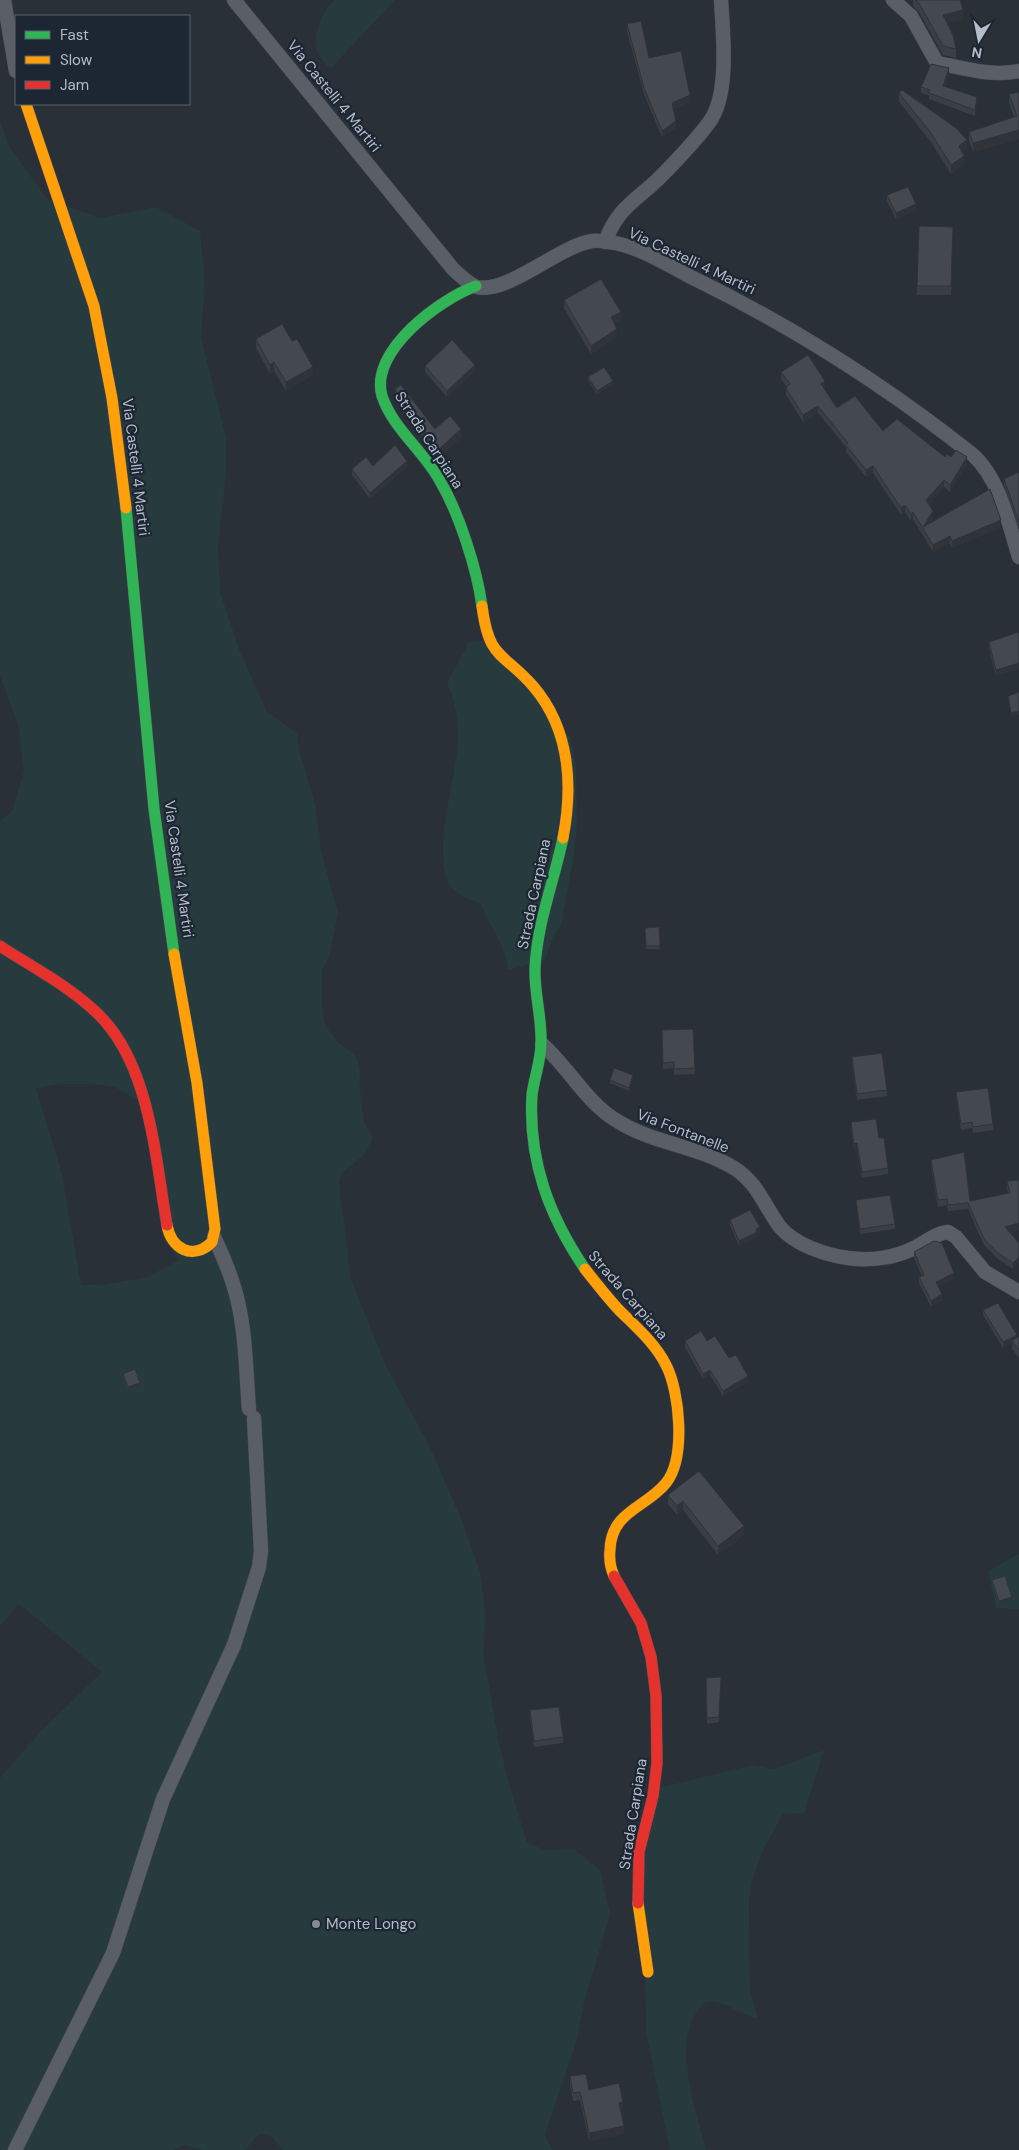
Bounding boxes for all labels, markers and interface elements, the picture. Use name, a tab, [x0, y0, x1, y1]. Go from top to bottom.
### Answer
legend	[15, 15, 190, 105]
north arrow	[954, 15, 1004, 65]
text: Fast	[60, 25, 89, 45]
street label: Via Castelli 4 Martiri	[283, 36, 385, 156]
text: N	[970, 43, 983, 63]
text: Slow	[60, 50, 93, 70]
text: Jam	[60, 75, 89, 95]
street label: Via Castelli 4 Martiri	[625, 223, 759, 299]
street label: Strada Carpiana	[390, 387, 468, 493]
street label: Via Castelli 4 Martiri	[118, 397, 154, 537]
street label: Via Castelli 4 Martiri	[159, 799, 199, 939]
street label: Strada Carpiana	[513, 837, 555, 951]
street label: Via Fontanelle	[634, 1104, 732, 1158]
street label: Strada Carpiana	[584, 1246, 672, 1344]
street label: Strada Carpiana	[614, 1757, 652, 1871]
place label: Monte Longo	[326, 1914, 416, 1934]
marker: Monte Longo	[310, 1918, 322, 1930]

